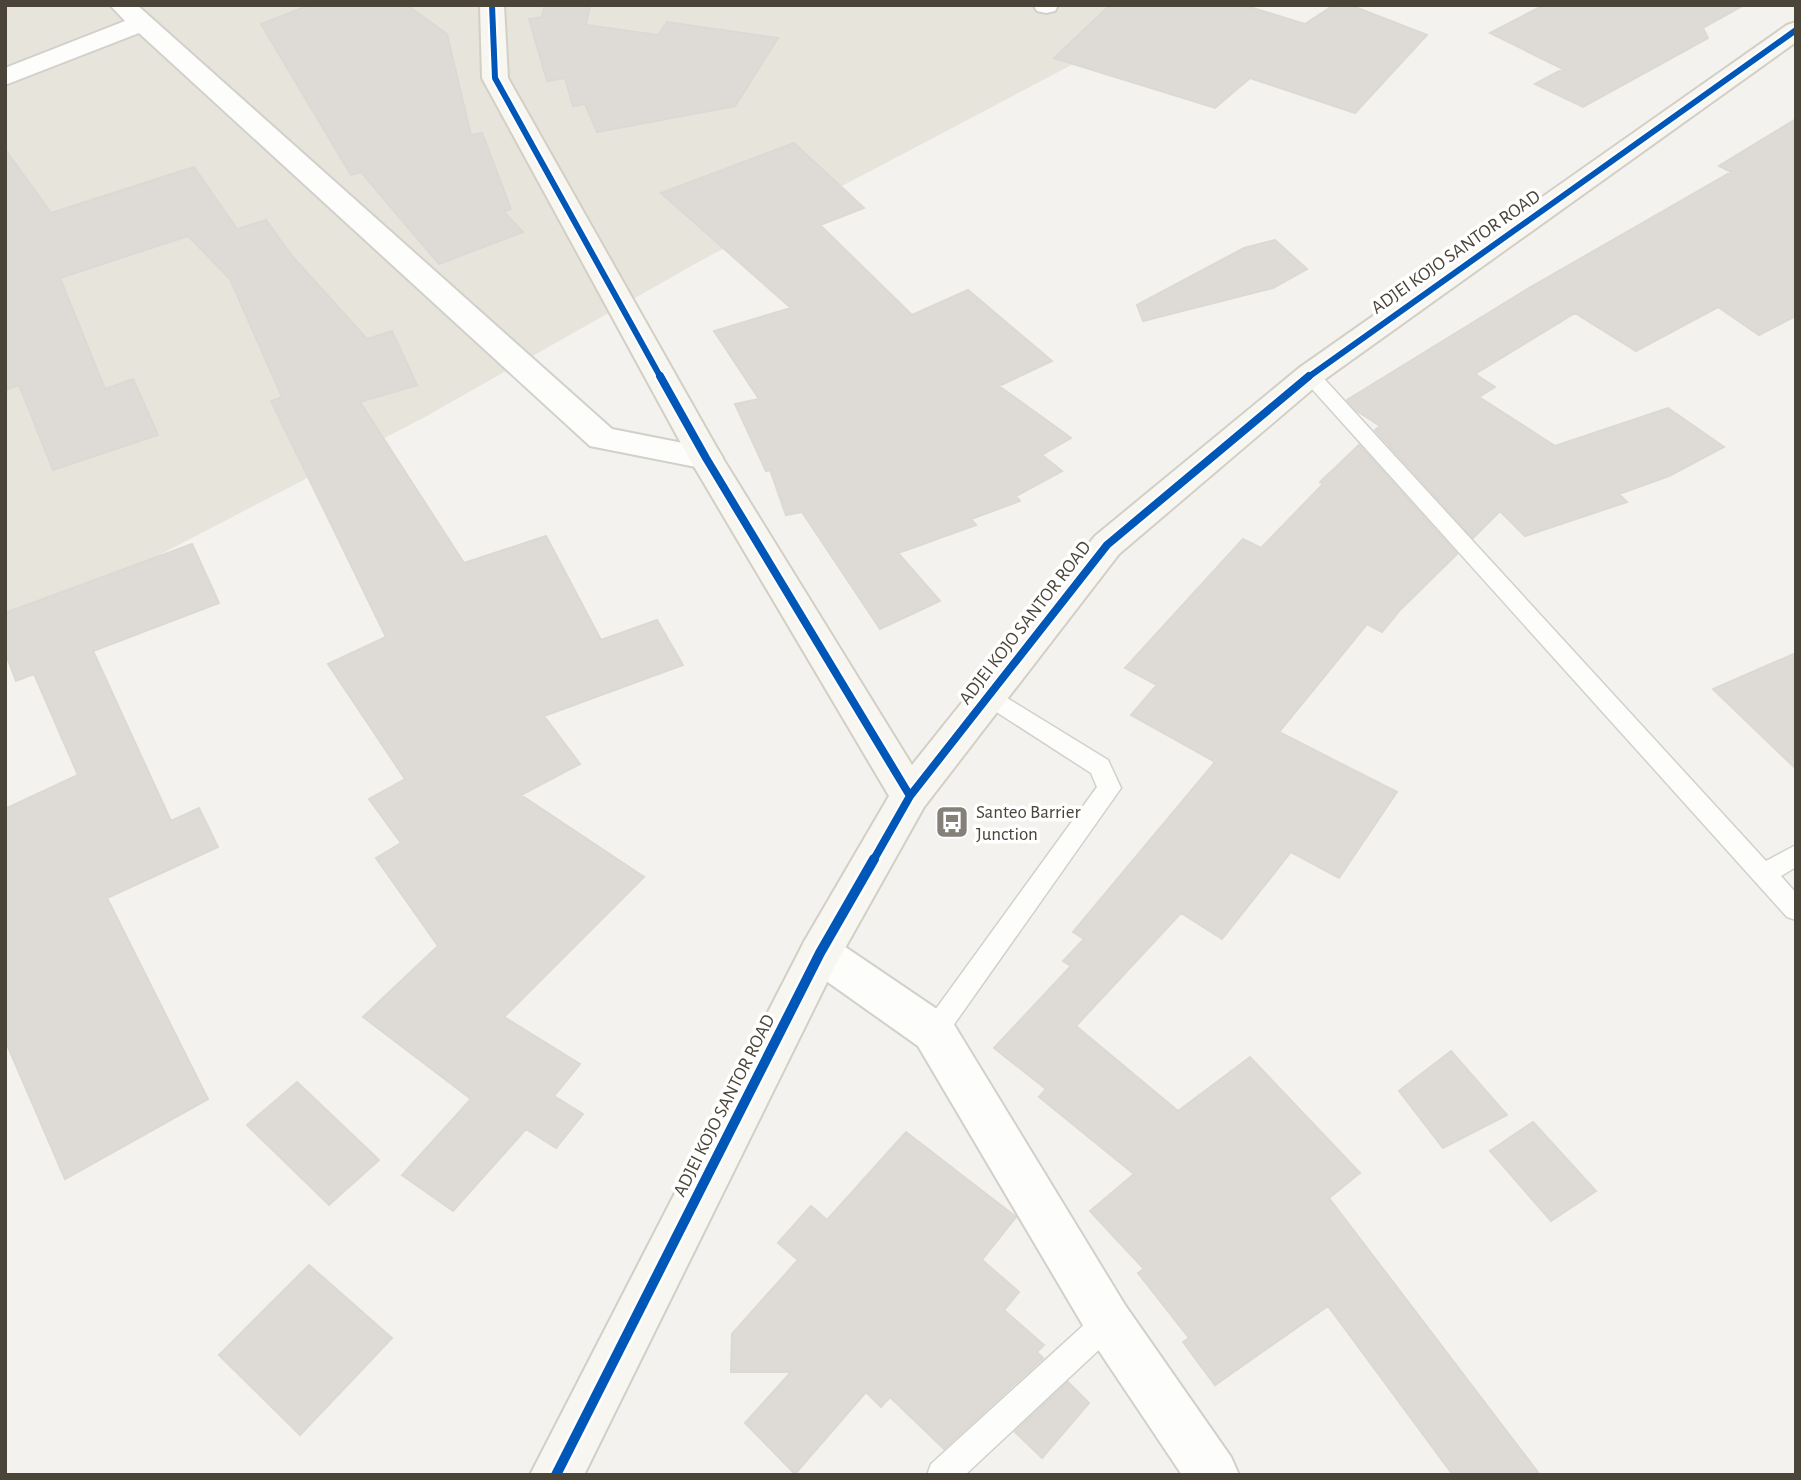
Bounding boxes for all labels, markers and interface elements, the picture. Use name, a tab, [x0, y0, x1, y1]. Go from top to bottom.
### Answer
street label: ADJEI KOJO SANTOR ROAD	[1368, 187, 1544, 318]
street label: ADJEI KOJO SANTOR ROAD	[956, 538, 1095, 708]
bus stop icon: Santeo Barrier Junction	[933, 803, 971, 841]
place label: Santeo Barrier Junction	[976, 803, 1081, 844]
street label: ADJEI KOJO SANTOR ROAD	[670, 1012, 779, 1200]

